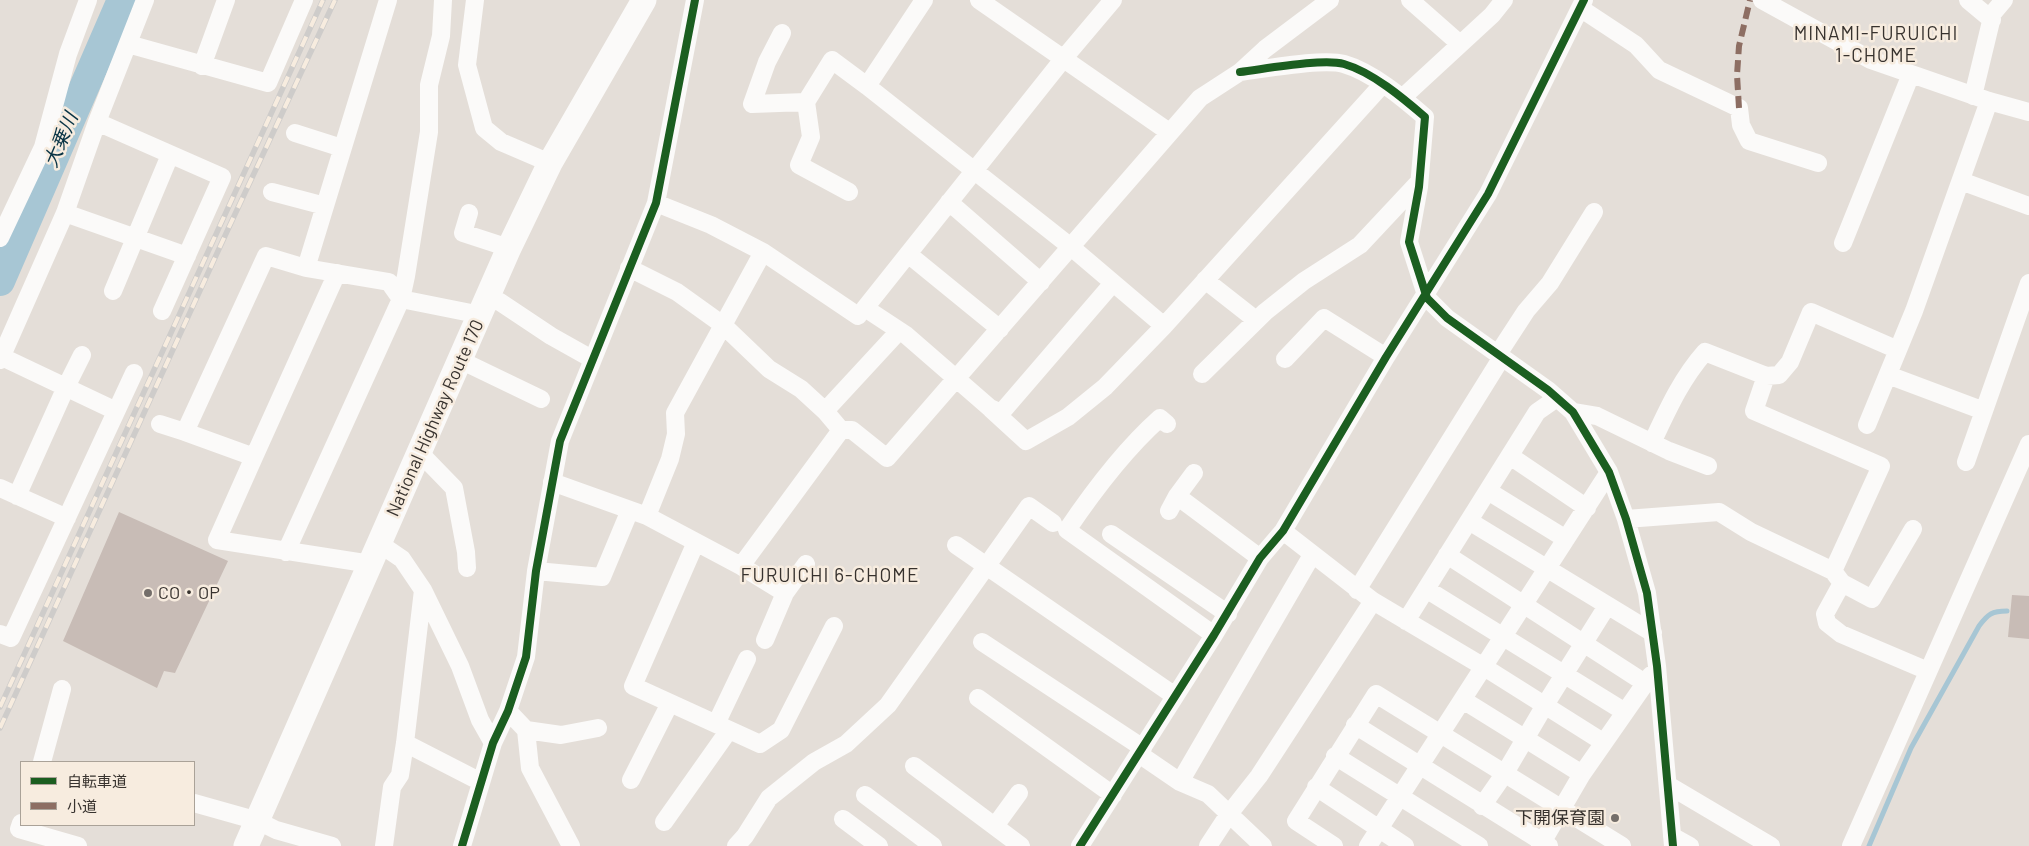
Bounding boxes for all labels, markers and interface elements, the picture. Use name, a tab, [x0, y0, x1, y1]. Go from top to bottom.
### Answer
district label: MINAMI-FURUICHI 1-CHOME	[1792, 23, 1960, 67]
water label: 大乗川	[39, 109, 83, 171]
street label: National Highway Route 170	[382, 316, 488, 520]
district label: FURUICHI 6-CHOME	[739, 565, 921, 587]
place label: CO・OP	[158, 582, 220, 604]
marker: CO・OP	[142, 587, 154, 599]
legend	[20, 761, 195, 826]
text: 自転車道	[67, 772, 127, 790]
text: 小道	[67, 797, 97, 815]
place label: 下開保育園	[1515, 807, 1605, 829]
marker: 下開保育園	[1609, 812, 1621, 824]

